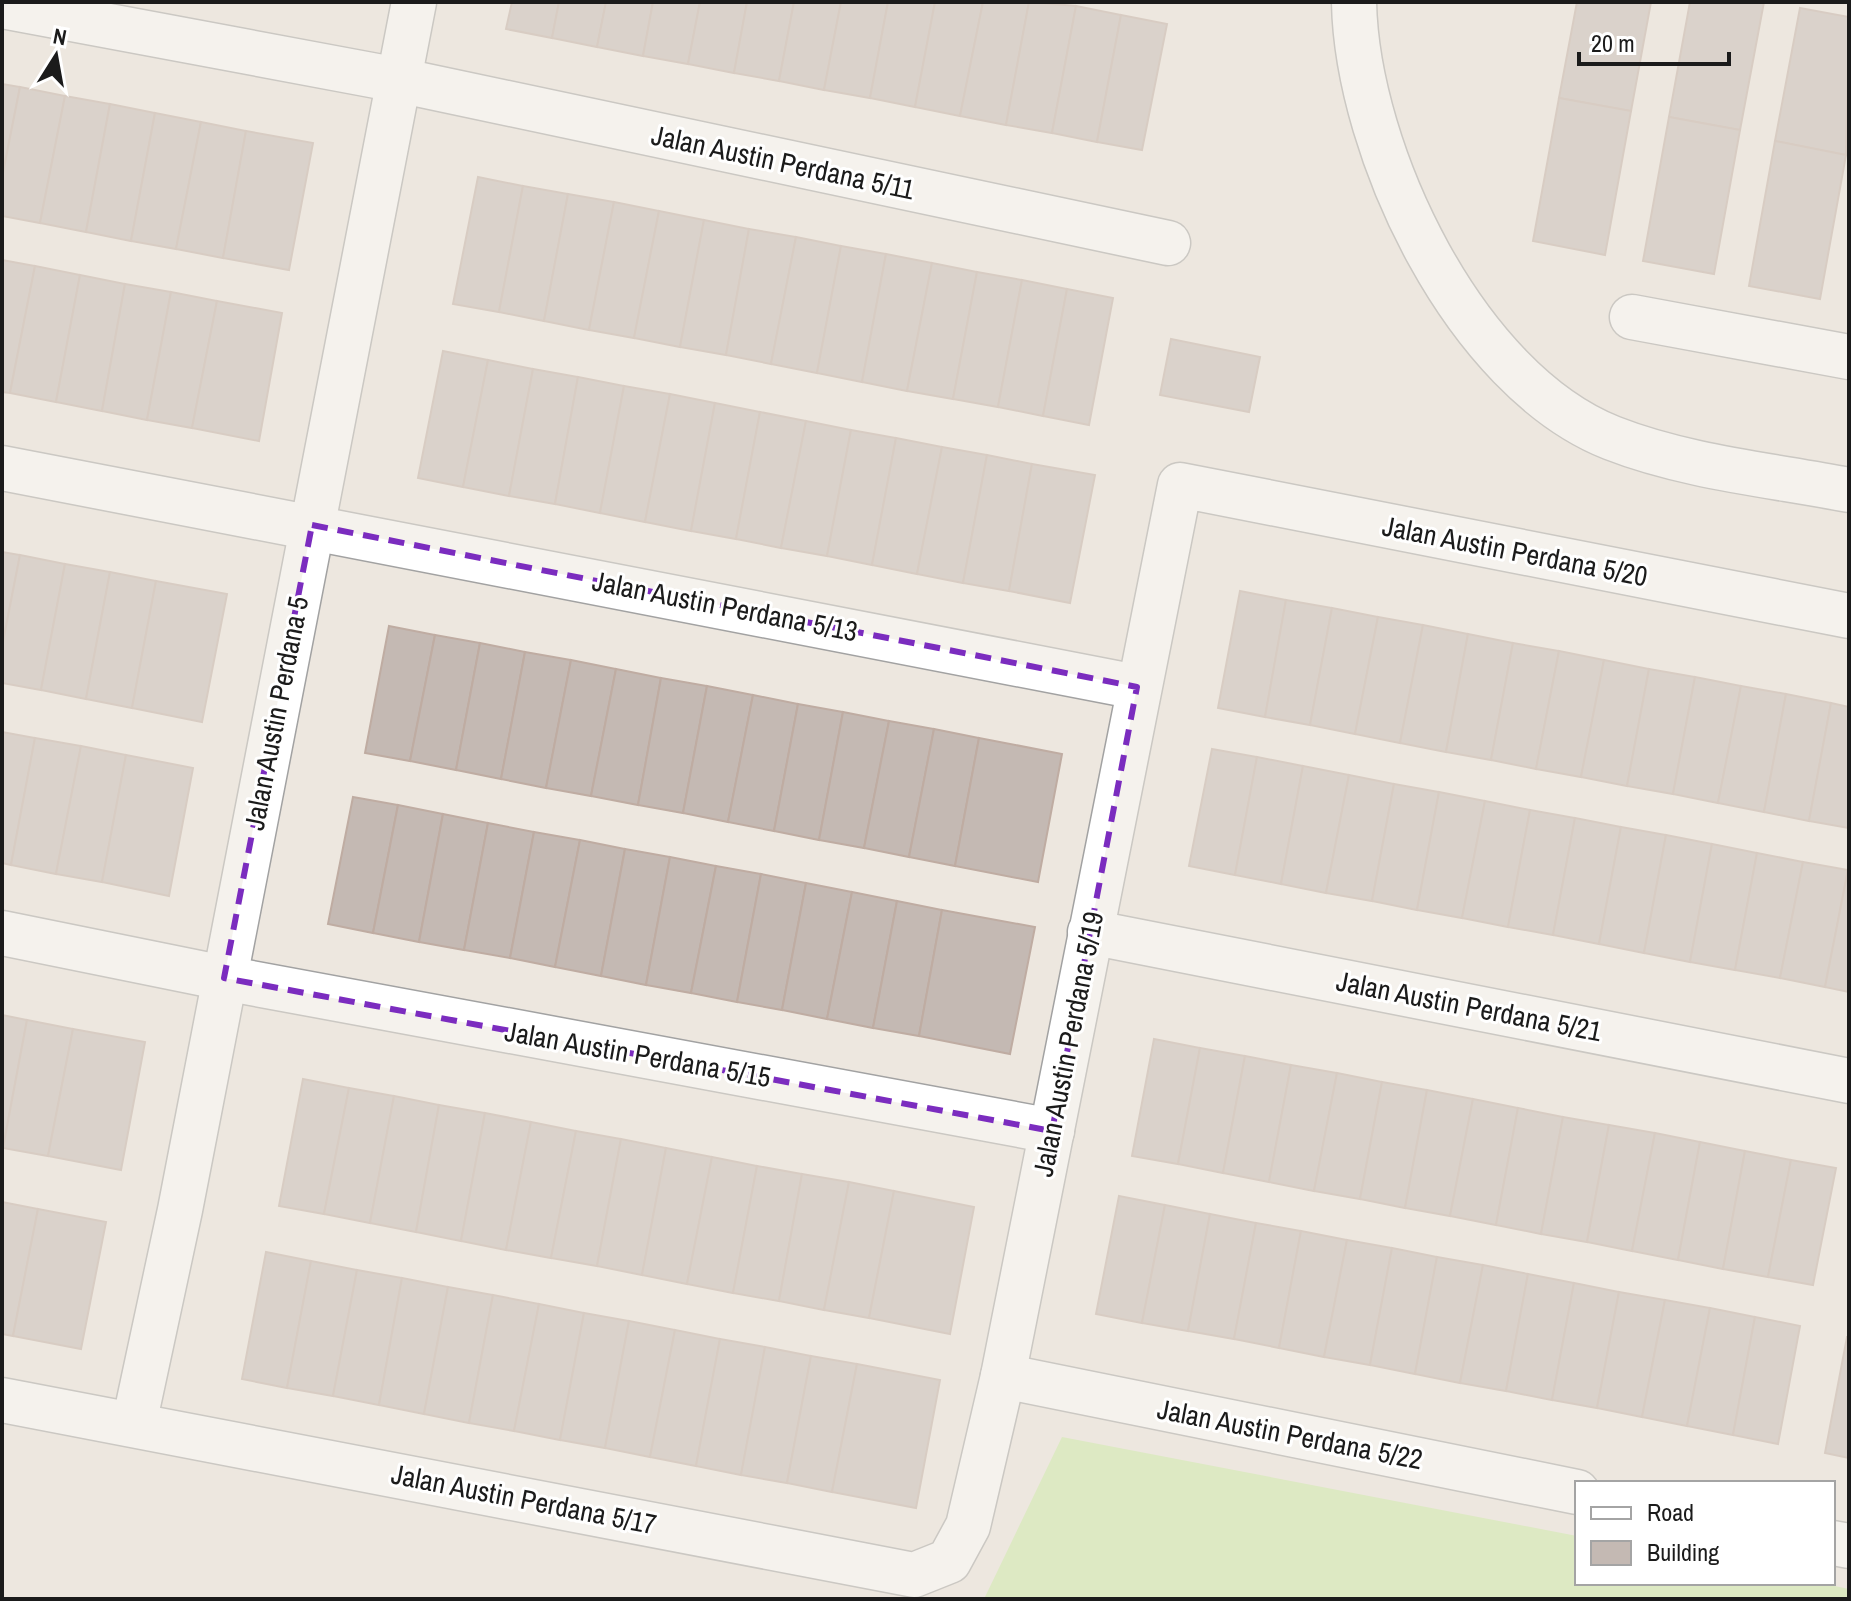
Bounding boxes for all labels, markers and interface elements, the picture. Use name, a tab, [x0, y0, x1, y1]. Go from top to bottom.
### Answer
north arrow	[16, 16, 96, 96]
scale bar	[1579, 16, 1729, 66]
text: N	[51, 20, 69, 52]
text: 20 m	[1591, 27, 1635, 59]
street label: Jalan Austin Perdana 5/11	[648, 116, 918, 208]
street label: Jalan Austin Perdana 5/20	[1379, 507, 1651, 595]
street label: Jalan Austin Perdana 5/13	[589, 562, 861, 650]
street label: Jalan Austin Perdana 5	[235, 593, 317, 833]
street label: Jalan Austin Perdana 5/19	[1024, 908, 1112, 1180]
street label: Jalan Austin Perdana 5/21	[1333, 962, 1605, 1050]
street label: Jalan Austin Perdana 5/15	[502, 1012, 774, 1096]
street label: Jalan Austin Perdana 5/22	[1154, 1390, 1426, 1478]
street label: Jalan Austin Perdana 5/17	[388, 1455, 660, 1543]
legend	[1575, 1481, 1835, 1585]
text: Road	[1647, 1496, 1694, 1528]
text: Building	[1647, 1536, 1719, 1568]

